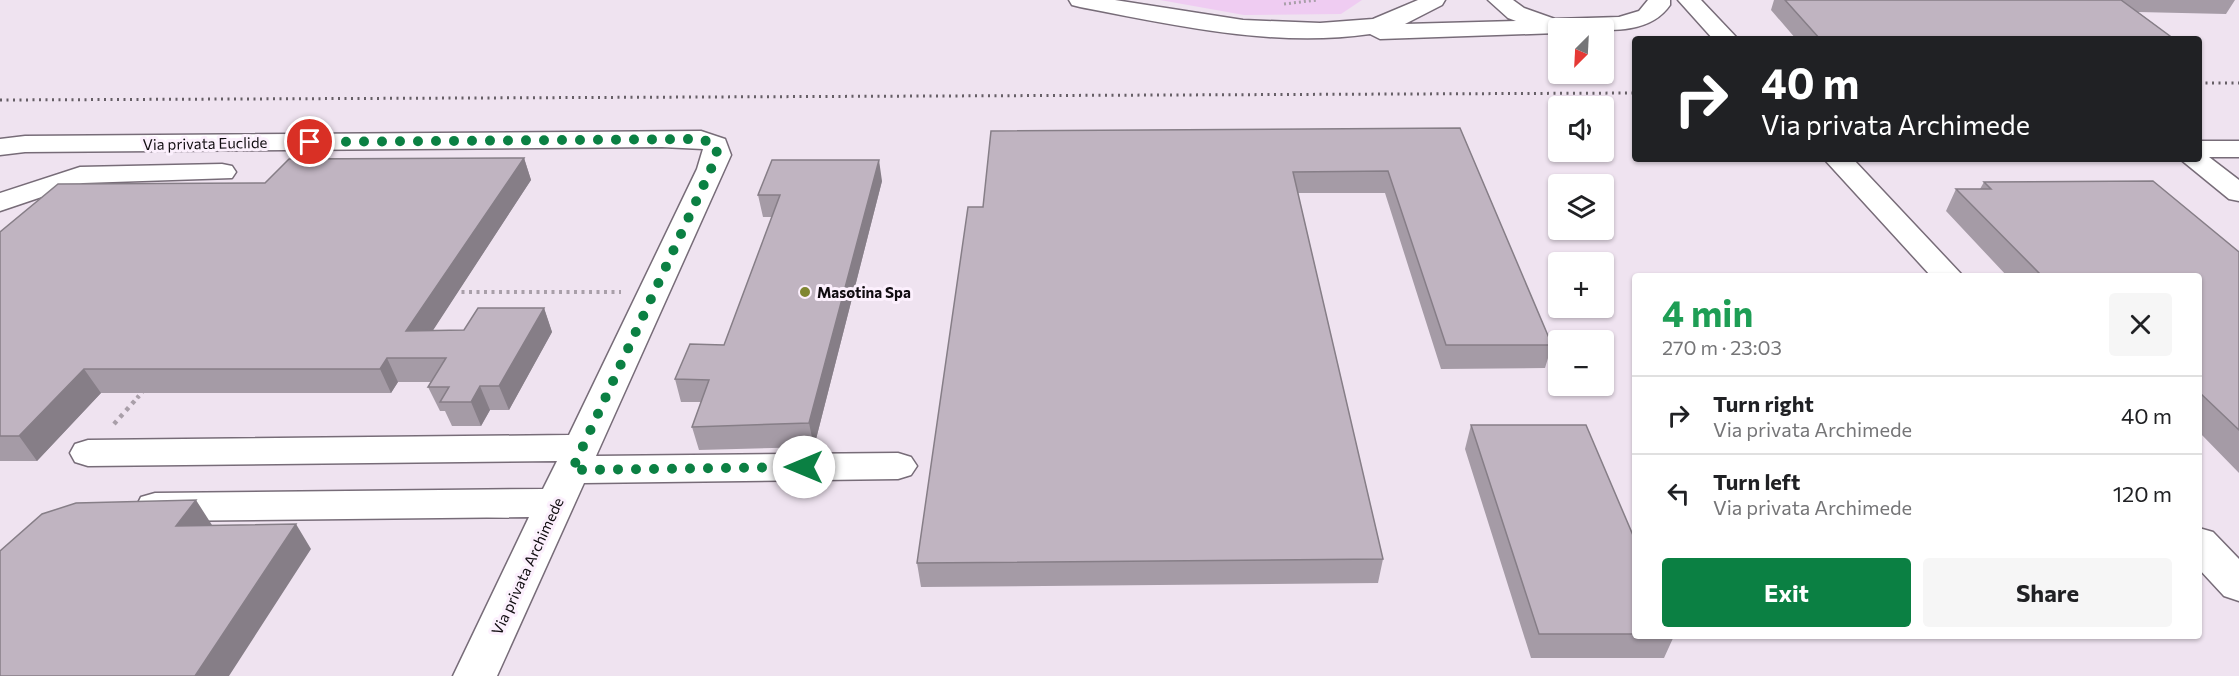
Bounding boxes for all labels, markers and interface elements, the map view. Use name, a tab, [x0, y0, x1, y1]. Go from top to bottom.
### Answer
north arrow	[1548, 18, 1614, 84]
map controls	[1548, 18, 1614, 396]
text: 40 m	[1761, 56, 1859, 108]
icon: right	[1662, 60, 1740, 138]
button: sound	[1548, 96, 1614, 162]
text: Via privata Archimede	[1761, 108, 2030, 141]
pin	[284, 116, 335, 167]
icon: arrive	[293, 125, 326, 158]
street label: Via privata Euclide	[142, 133, 268, 153]
button: layers	[1548, 174, 1614, 240]
button: +	[1548, 252, 1614, 318]
place label: Masotina Spa	[817, 283, 911, 301]
marker: Masotina Spa	[798, 285, 812, 299]
text: 4 min	[1662, 290, 1753, 334]
button: close	[2109, 293, 2172, 356]
button: −	[1548, 330, 1614, 396]
text: 270 m · 23:03	[1662, 335, 1782, 359]
text: Turn right	[1713, 390, 1814, 417]
icon: right	[1662, 399, 1695, 432]
text: 40 m	[2121, 402, 2172, 429]
text: Via privata Archimede	[1713, 417, 1912, 441]
position arrow	[772, 435, 836, 499]
text: Turn left	[1713, 468, 1800, 495]
icon: left	[1662, 477, 1695, 510]
text: 120 m	[2113, 480, 2172, 507]
street label: Via privata Archimede	[487, 494, 567, 637]
text: Via privata Archimede	[1713, 495, 1912, 519]
button: Exit	[1662, 558, 1911, 627]
button: Share	[1923, 558, 2172, 627]

